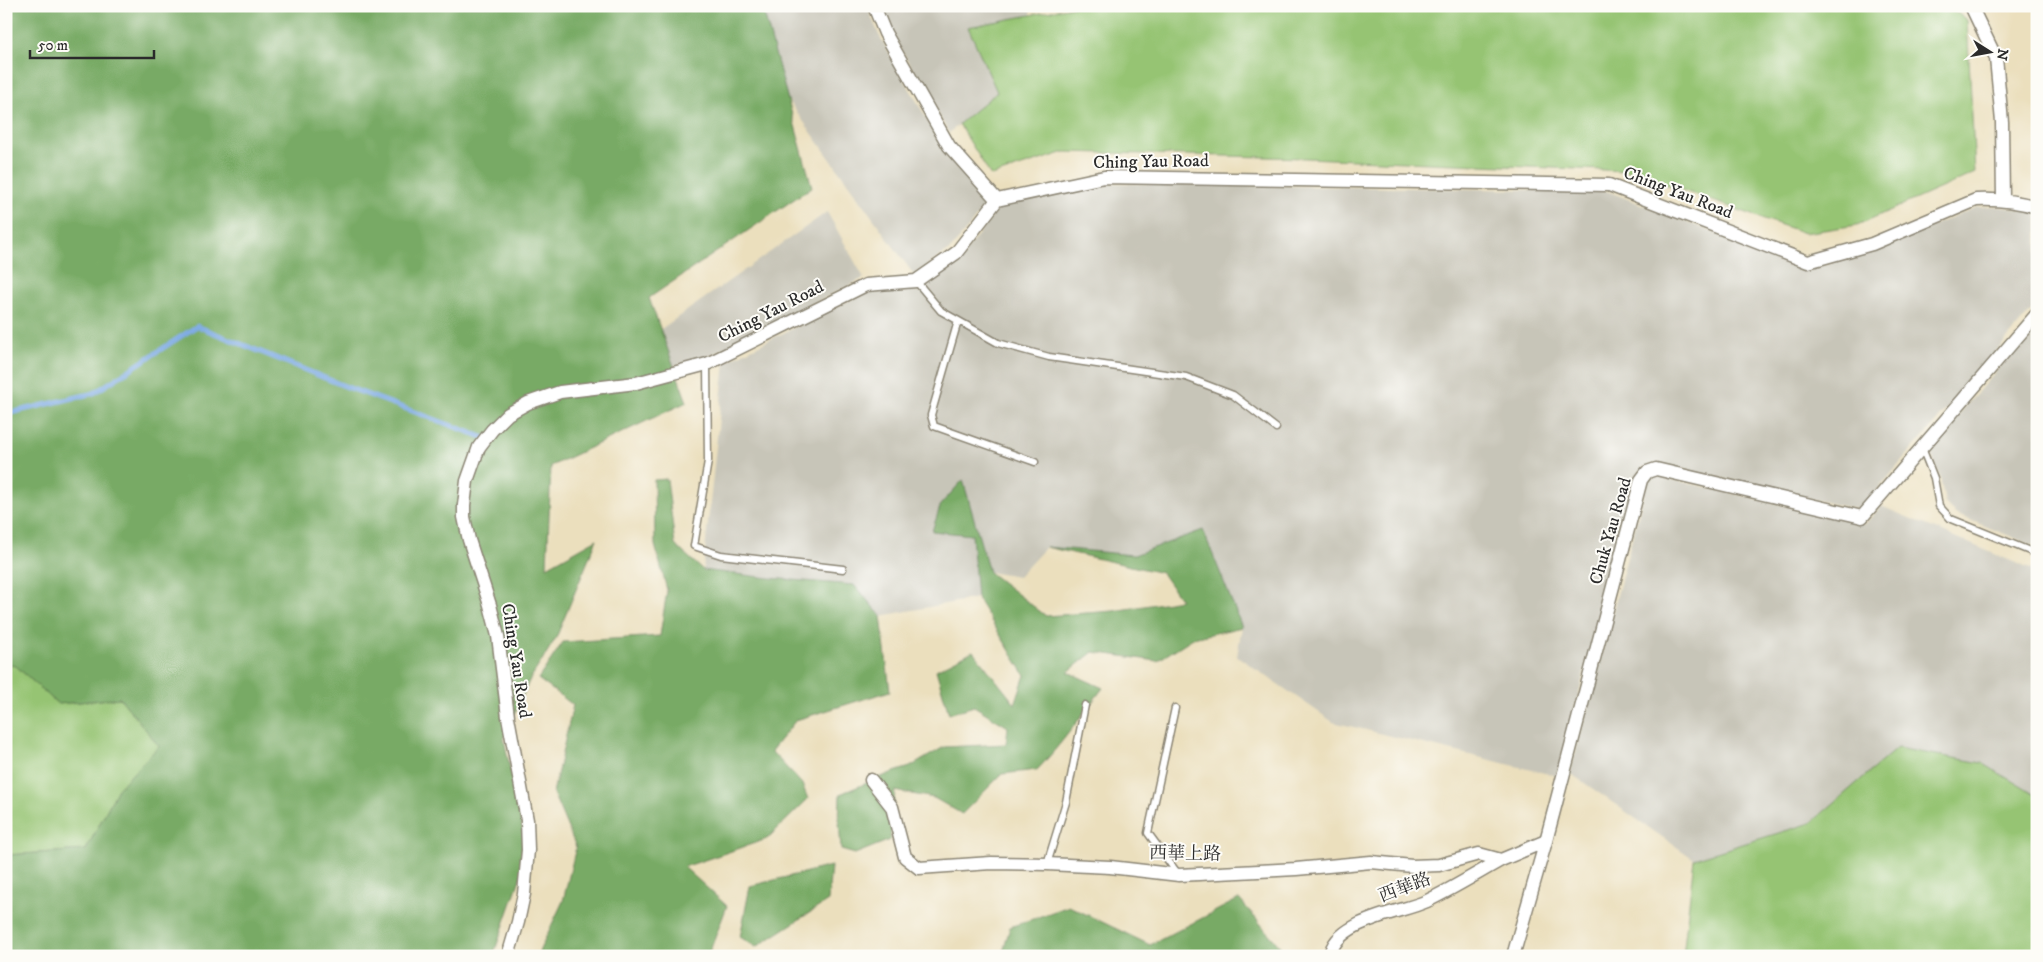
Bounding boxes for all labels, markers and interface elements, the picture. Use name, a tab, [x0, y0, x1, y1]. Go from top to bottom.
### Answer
scale bar	[30, 28, 154, 60]
north arrow	[1966, 28, 2016, 78]
text: 50 m	[38, 36, 68, 55]
text: N	[1992, 47, 2012, 62]
street label: Ching Yau Road	[1093, 150, 1209, 174]
street label: Ching Yau Road	[1620, 162, 1736, 224]
street label: Ching Yau Road	[714, 276, 828, 348]
street label: Chuk Yau Road	[1585, 475, 1637, 587]
street label: Ching Yau Road	[496, 602, 536, 720]
street label: 西華上路	[1149, 842, 1221, 866]
street label: 西華路	[1376, 868, 1434, 908]

